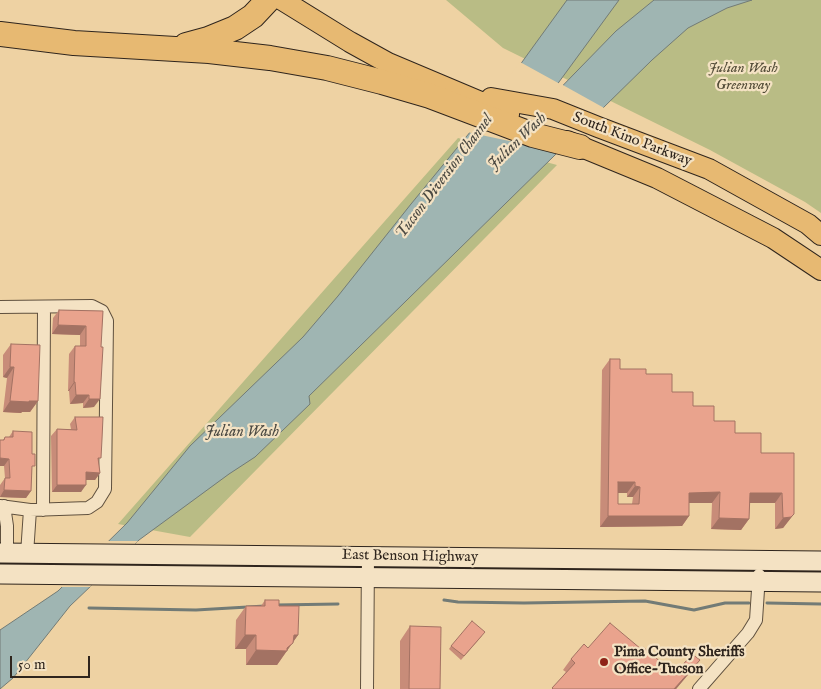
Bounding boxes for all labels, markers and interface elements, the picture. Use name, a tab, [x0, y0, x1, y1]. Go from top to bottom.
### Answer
park label: Julian Wash Greenway	[708, 60, 778, 95]
water label: Julian Wash	[485, 109, 551, 175]
street label: South Kino Parkway	[570, 109, 694, 171]
water label: Tucson Diversion Channel	[392, 111, 498, 243]
water label: Julian Wash	[205, 423, 279, 443]
street label: East Benson Highway	[342, 547, 478, 567]
place label: Pima County Sheriffs Office-Tucson	[614, 644, 745, 679]
scale bar	[12, 646, 92, 678]
text: 50 m	[18, 655, 46, 674]
marker: Pima County Sheriffs Office-Tucson	[598, 656, 610, 668]

